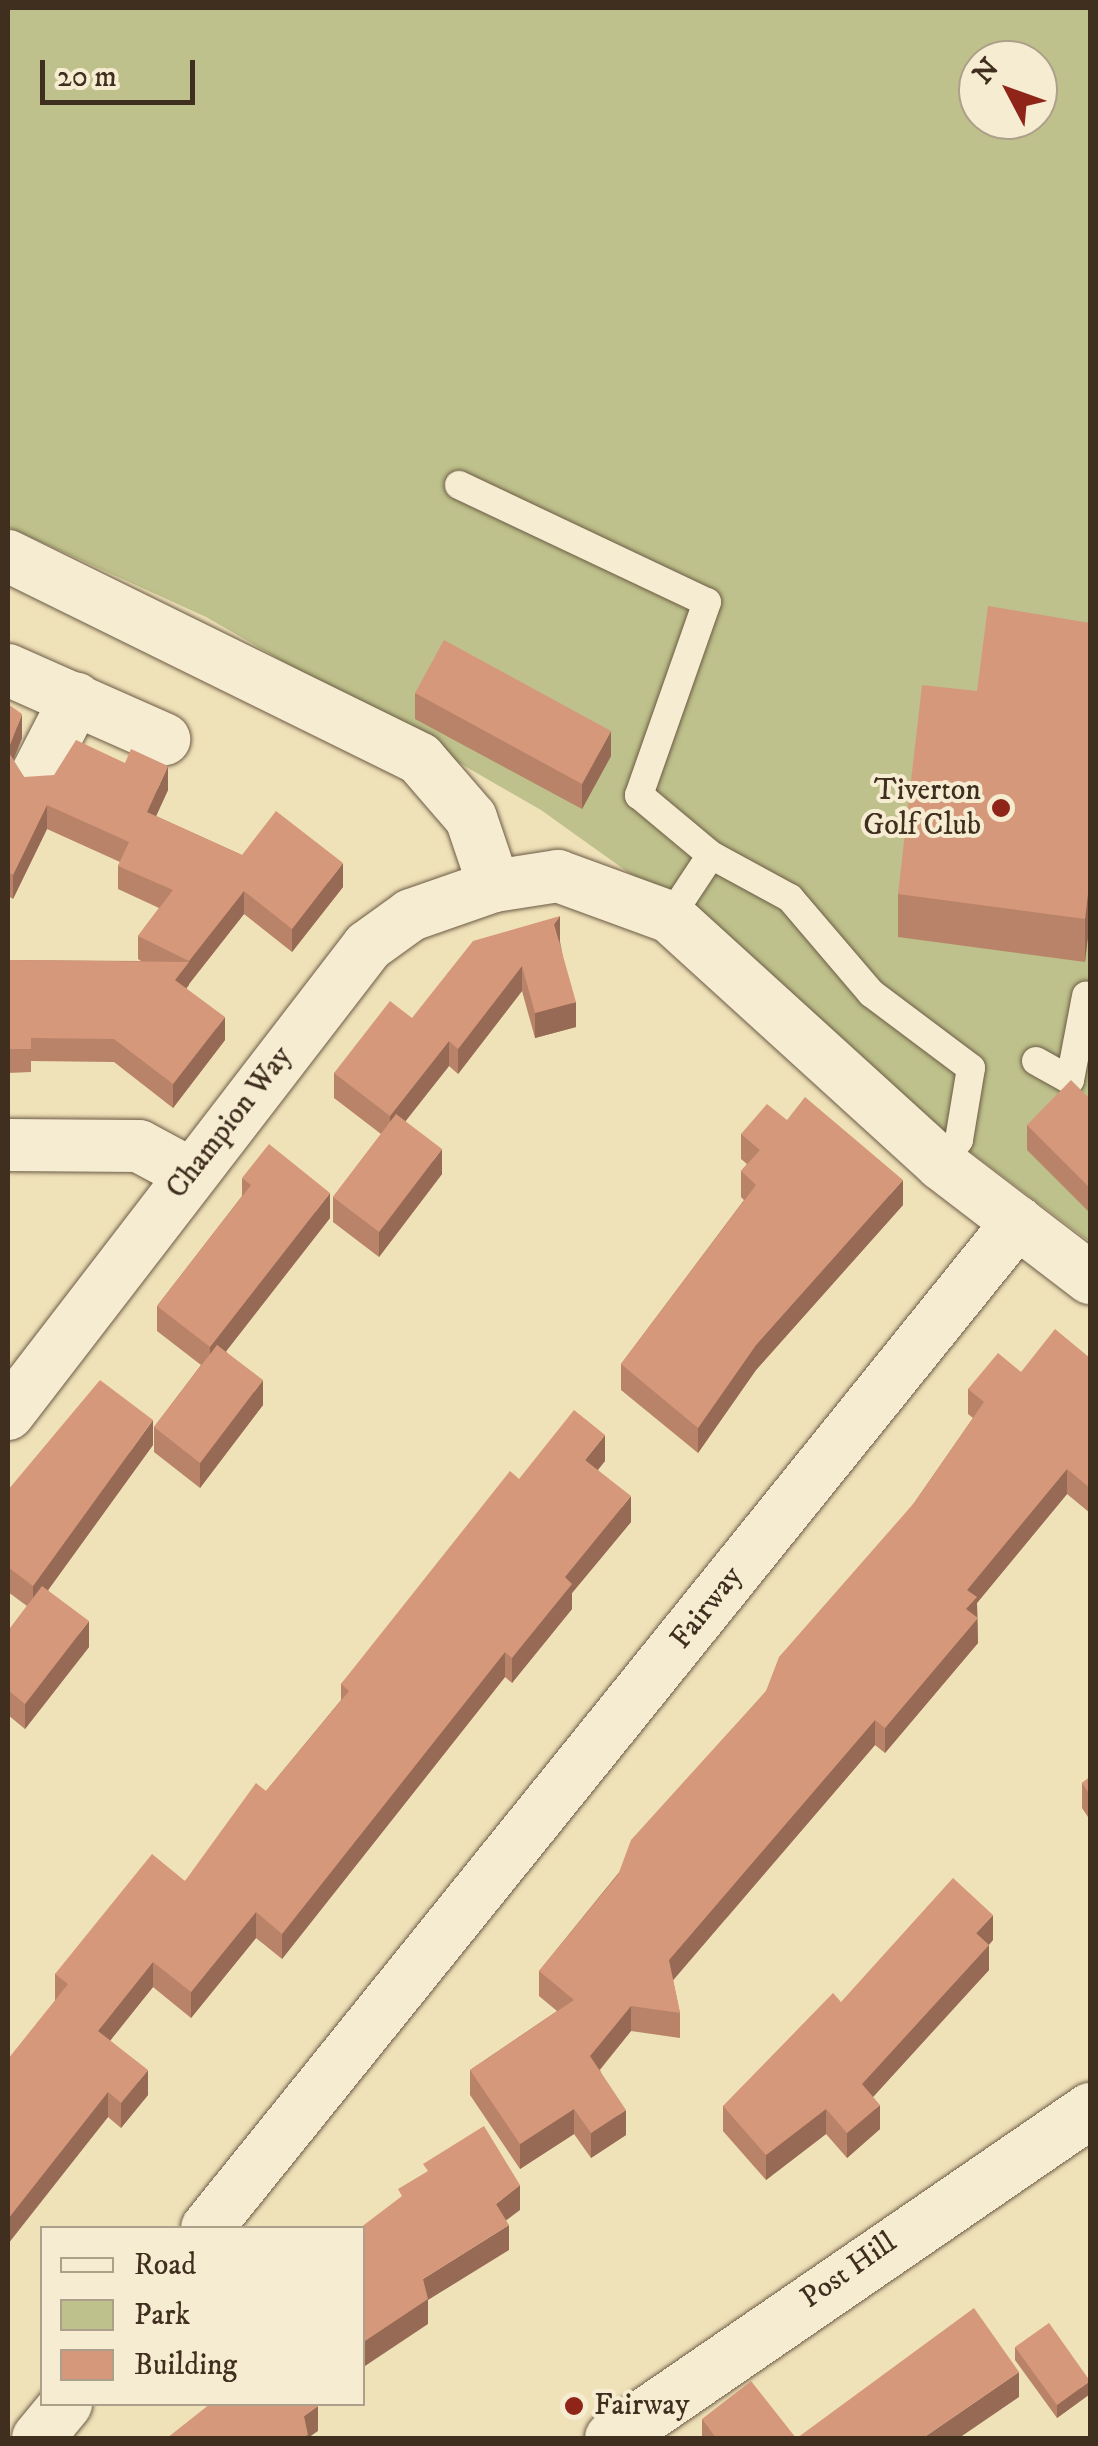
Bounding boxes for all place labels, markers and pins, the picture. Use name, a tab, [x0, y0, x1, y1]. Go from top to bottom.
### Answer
place label: Tiverton Golf Club	[863, 773, 981, 844]
marker: Tiverton Golf Club	[990, 797, 1012, 819]
place label: Fairway	[594, 2388, 689, 2424]
marker: Fairway	[563, 2395, 585, 2417]

